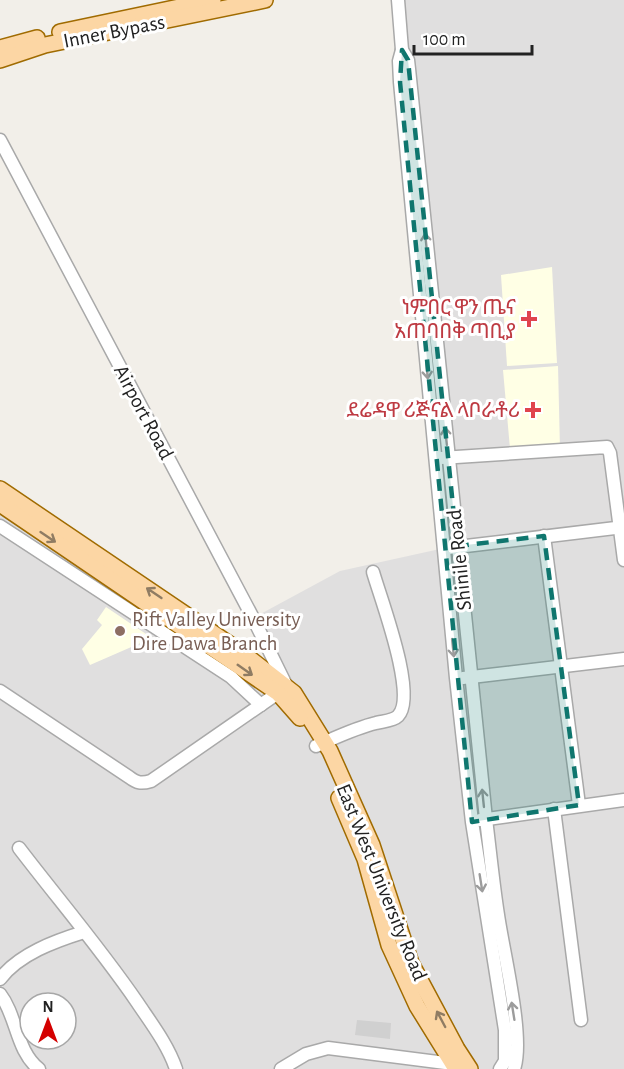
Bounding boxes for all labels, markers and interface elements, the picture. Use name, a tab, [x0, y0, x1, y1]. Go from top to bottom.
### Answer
street label: Inner Bypass	[62, 11, 167, 52]
scale bar	[414, 18, 532, 56]
text: 100 m	[423, 31, 466, 49]
one-way arrow	[420, 233, 431, 253]
place label: ነምበር ዋን ጤና አጠባበቅ ጣቢያ	[394, 297, 516, 342]
marker: ነምበር ዋን ጤና አጠባበቅ ጣቢያ	[520, 310, 538, 328]
one-way arrow	[422, 360, 433, 380]
street label: Airport Road	[110, 362, 177, 463]
place label: ደሬዳዋ ሪጅናል ላቦራቶሪ	[347, 400, 520, 421]
marker: ደሬዳዋ ሪጅናል ላቦራቶሪ	[524, 401, 542, 419]
one-way arrow	[440, 427, 451, 447]
street label: Shinile Road	[444, 508, 475, 612]
one-way arrow	[40, 531, 56, 543]
one-way arrow	[146, 586, 163, 598]
place label: Rift Valley University Dire Dawa Branch	[132, 609, 301, 654]
marker: Rift Valley University Dire Dawa Branch	[113, 624, 127, 638]
one-way arrow	[448, 638, 459, 658]
one-way arrow	[236, 664, 253, 676]
street label: East West University Road	[332, 781, 431, 984]
one-way arrow	[477, 788, 488, 808]
one-way arrow	[476, 873, 487, 893]
north arrow	[18, 991, 78, 1051]
text: N	[42, 999, 54, 1015]
one-way arrow	[508, 1002, 519, 1022]
one-way arrow	[435, 1010, 446, 1028]

